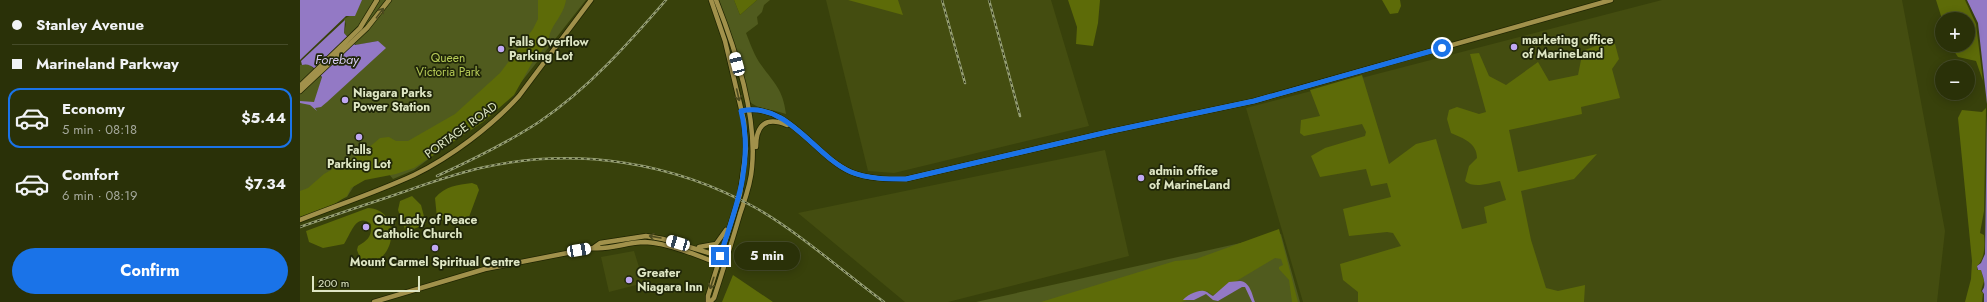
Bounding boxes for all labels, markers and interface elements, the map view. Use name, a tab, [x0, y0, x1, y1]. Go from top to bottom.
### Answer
one-way arrow	[376, 7, 384, 18]
map controls	[1935, 12, 1975, 100]
button: +	[1935, 12, 1975, 52]
text: Stanley Avenue	[36, 14, 144, 36]
place label: marketing office of MarineLand	[1522, 31, 1613, 63]
place label: Falls Overflow Parking Lot	[509, 33, 590, 65]
route start	[1433, 39, 1451, 57]
marker: marketing office of MarineLand	[1509, 42, 1519, 52]
marker: Falls Overflow Parking Lot	[496, 44, 506, 54]
park label: Queen Victoria Park	[416, 49, 481, 81]
water label: Forebay	[315, 50, 360, 69]
car	[728, 51, 746, 77]
text: Marineland Parkway	[36, 53, 179, 75]
button: −	[1935, 60, 1975, 100]
place label: Niagara Parks Power Station	[353, 84, 433, 116]
one-way arrow	[734, 89, 742, 102]
marker: Niagara Parks Power Station	[340, 95, 350, 105]
street label: PORTAGE ROAD	[421, 97, 501, 163]
text: Economy	[62, 98, 125, 120]
icon: car	[14, 100, 50, 136]
text: $5.44	[241, 107, 286, 129]
text: 5 min · 08:18	[62, 120, 137, 139]
marker: Falls Parking Lot	[354, 132, 364, 142]
place label: Falls Parking Lot	[327, 141, 391, 173]
place label: admin office of MarineLand	[1149, 162, 1230, 194]
text: Comfort	[62, 164, 119, 186]
icon: car	[14, 166, 50, 202]
text: $7.34	[245, 173, 286, 195]
marker: admin office of MarineLand	[1136, 173, 1146, 183]
text: 6 min · 08:19	[62, 186, 138, 205]
place label: Our Lady of Peace Catholic Church	[374, 211, 478, 243]
marker: Our Lady of Peace Catholic Church	[361, 222, 371, 232]
one-way arrow	[649, 233, 662, 241]
car	[665, 234, 691, 252]
car	[566, 242, 592, 258]
callout: 5 min	[734, 242, 800, 270]
marker: Mount Carmel Spiritual Centre	[430, 243, 440, 253]
text: 5 min	[750, 246, 784, 265]
route end	[711, 247, 729, 265]
button: Confirm	[12, 248, 288, 294]
place label: Mount Carmel Spiritual Centre	[350, 253, 520, 271]
place label: Greater Niagara Inn	[637, 264, 703, 296]
scale bar	[312, 274, 420, 293]
text: 200 m	[318, 275, 349, 291]
marker: Greater Niagara Inn	[624, 275, 634, 285]
one-way arrow	[708, 276, 715, 289]

